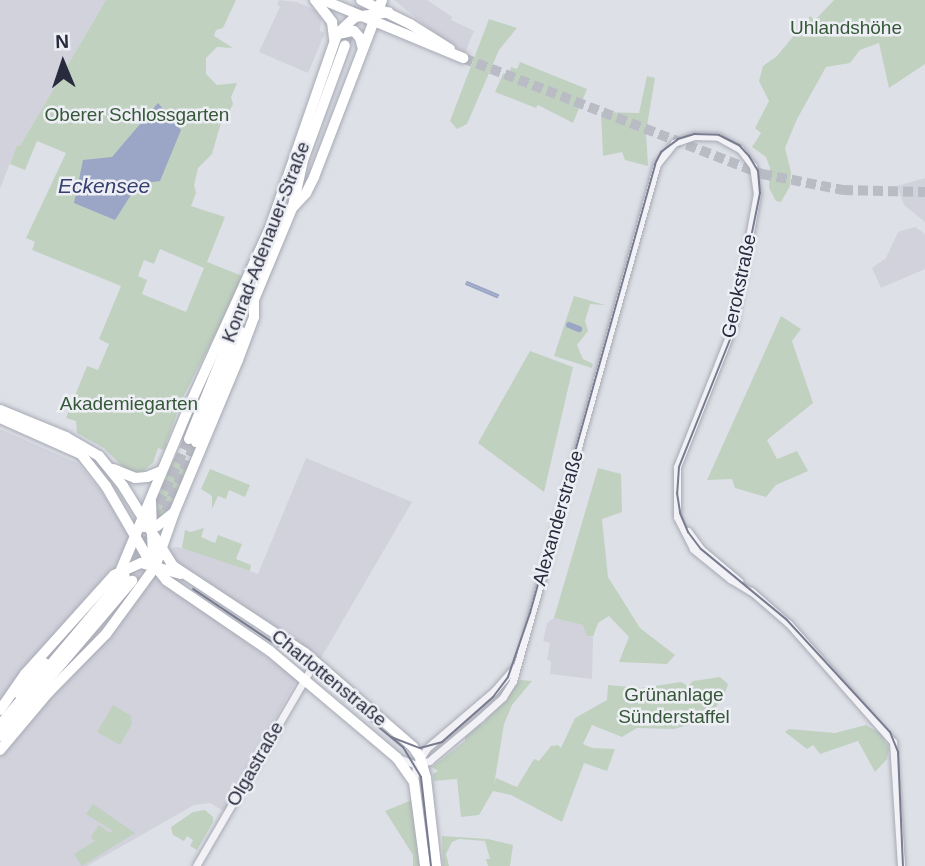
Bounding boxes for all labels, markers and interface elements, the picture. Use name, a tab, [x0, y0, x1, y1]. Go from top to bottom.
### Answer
park label: Uhlandshöhe	[790, 17, 902, 39]
north arrow	[28, 28, 98, 98]
text: N	[55, 31, 69, 52]
park label: Oberer Schlossgarten	[45, 104, 229, 126]
street label: Konrad-Adenauer-Straße	[217, 138, 315, 346]
water label: Eckensee	[58, 173, 150, 199]
street label: Gerokstraße	[717, 232, 761, 340]
park label: Akademiegarten	[60, 393, 198, 415]
street label: Alexanderstraße	[528, 448, 588, 588]
street label: Charlottenstraße	[267, 625, 391, 731]
park label: Grünanlage Sünderstaffel	[618, 684, 730, 728]
street label: Olgastraße	[222, 718, 288, 810]

